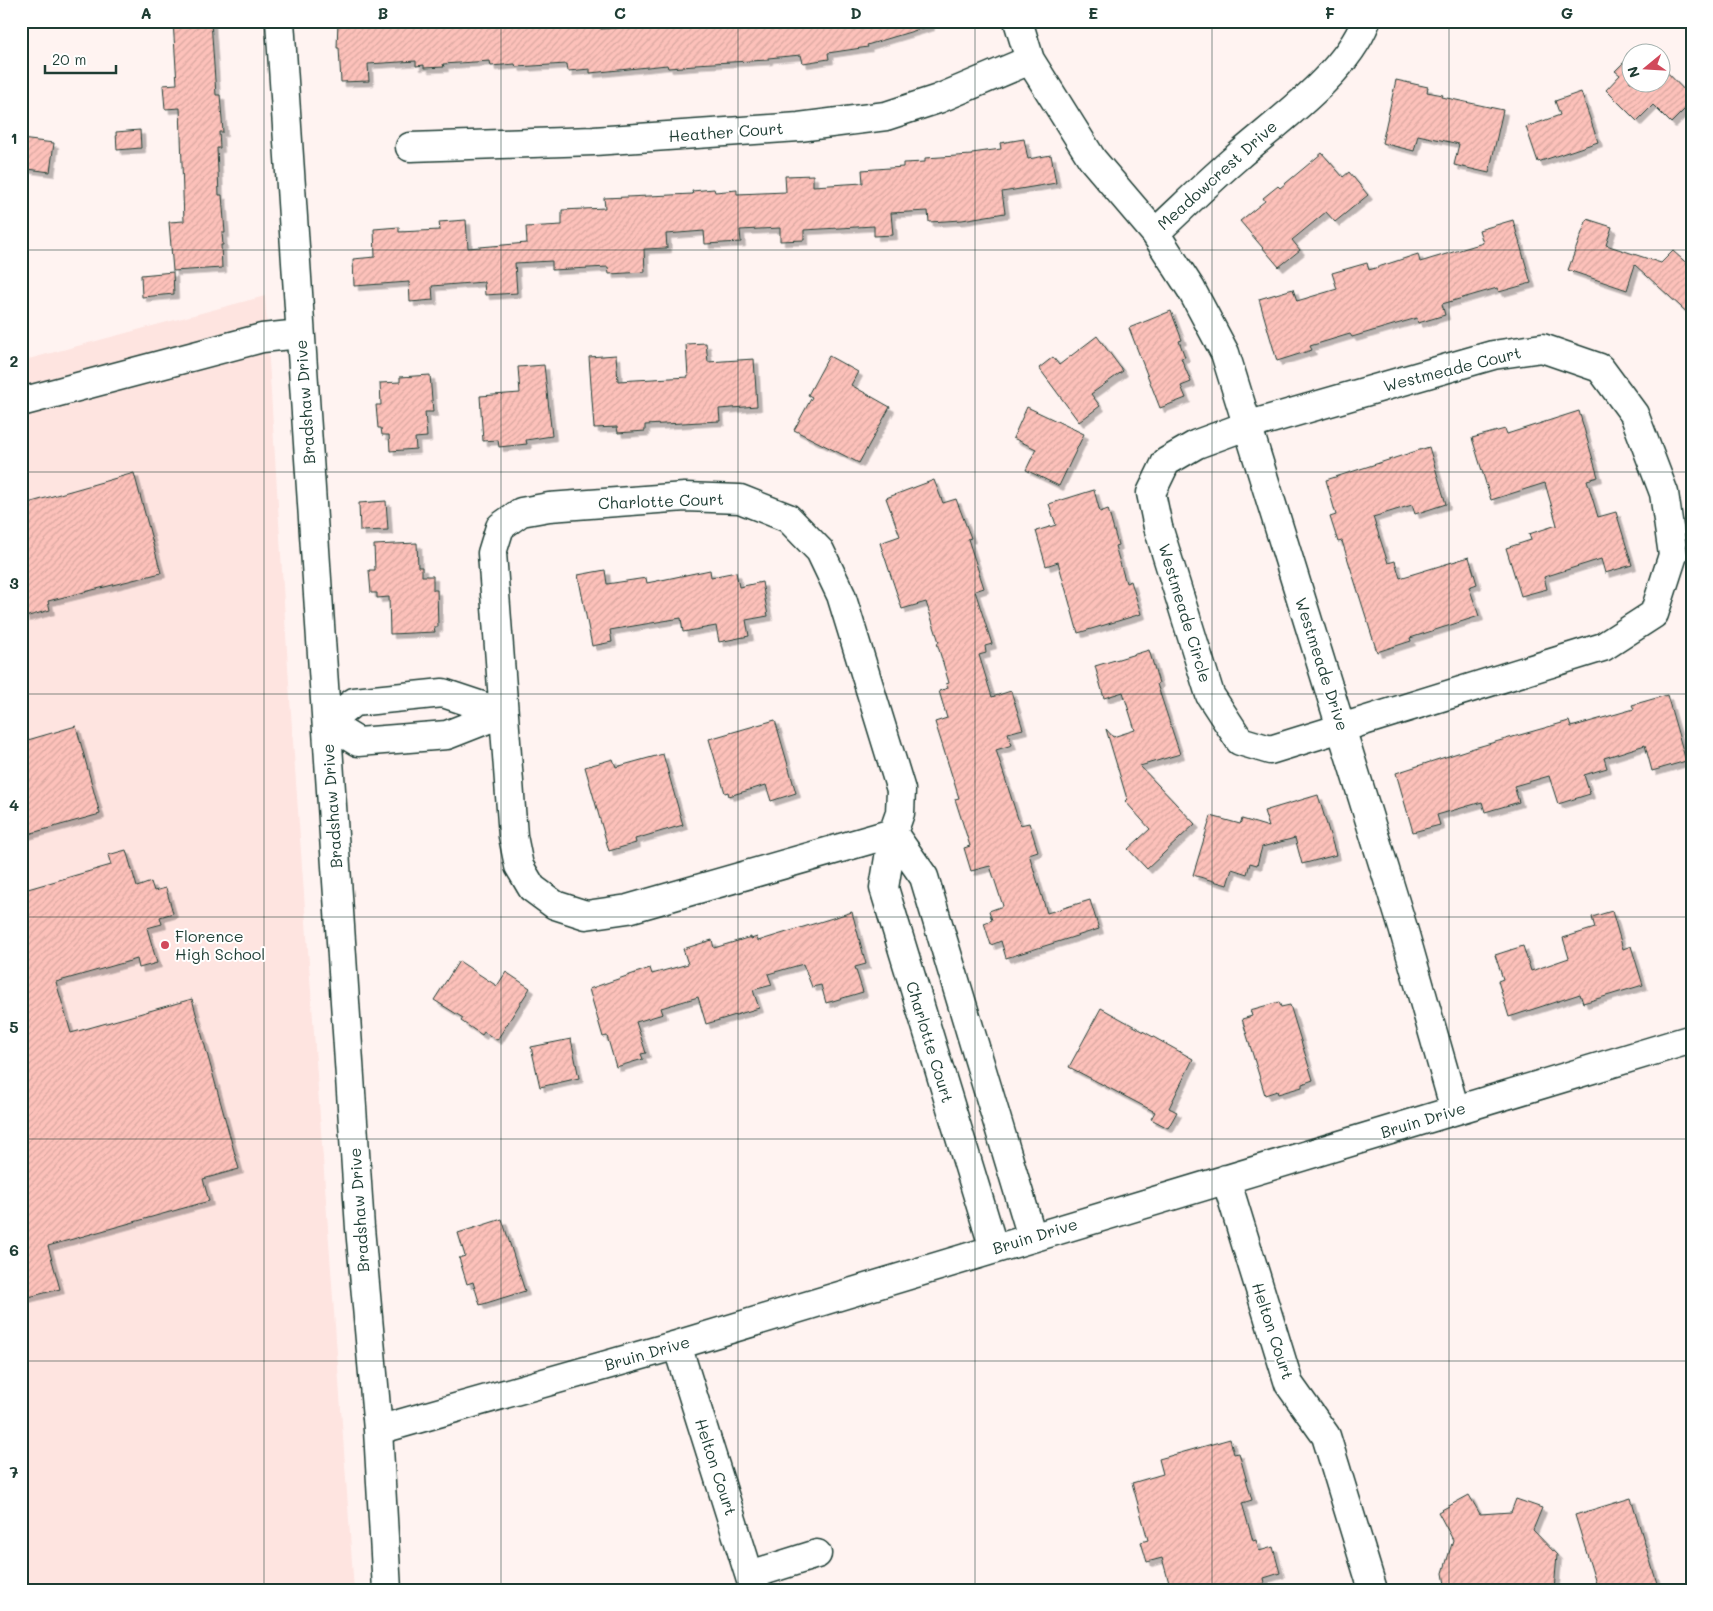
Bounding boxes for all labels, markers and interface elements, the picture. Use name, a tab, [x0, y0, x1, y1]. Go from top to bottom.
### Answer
text: A	[140, 2, 152, 23]
text: B	[378, 2, 388, 23]
text: C	[614, 2, 626, 23]
text: D	[850, 2, 862, 23]
text: E	[1088, 2, 1098, 23]
text: F	[1325, 2, 1335, 23]
text: G	[1561, 2, 1573, 23]
scale bar	[45, 42, 116, 74]
north arrow	[1620, 42, 1670, 92]
text: 20 m	[52, 49, 86, 69]
text: N	[1622, 64, 1644, 80]
street label: Meadowcrest Drive	[1152, 115, 1281, 234]
street label: Heather Court	[668, 117, 784, 146]
text: 1	[10, 127, 18, 148]
street label: Bradshaw Drive	[290, 339, 319, 465]
street label: Westmeade Court	[1381, 341, 1523, 396]
text: 2	[10, 350, 19, 371]
street label: Charlotte Court	[598, 488, 724, 513]
street label: Westmeade Circle	[1154, 541, 1217, 685]
text: 3	[9, 572, 19, 593]
street label: Westmeade Drive	[1291, 595, 1354, 733]
street label: Bradshaw Drive	[317, 743, 346, 869]
text: 4	[9, 794, 19, 815]
place label: Florence High School	[175, 925, 265, 964]
marker: Florence High School	[159, 939, 171, 951]
street label: Charlotte Court	[902, 979, 959, 1105]
text: 5	[9, 1016, 19, 1037]
street label: Bruin Drive	[1378, 1097, 1468, 1142]
street label: Bradshaw Drive	[344, 1147, 373, 1273]
street label: Bruin Drive	[990, 1213, 1080, 1258]
text: 6	[9, 1239, 19, 1260]
street label: Helton Court	[1248, 1280, 1299, 1382]
street label: Bruin Drive	[602, 1330, 692, 1375]
street label: Helton Court	[691, 1416, 742, 1518]
text: 7	[10, 1461, 19, 1482]

